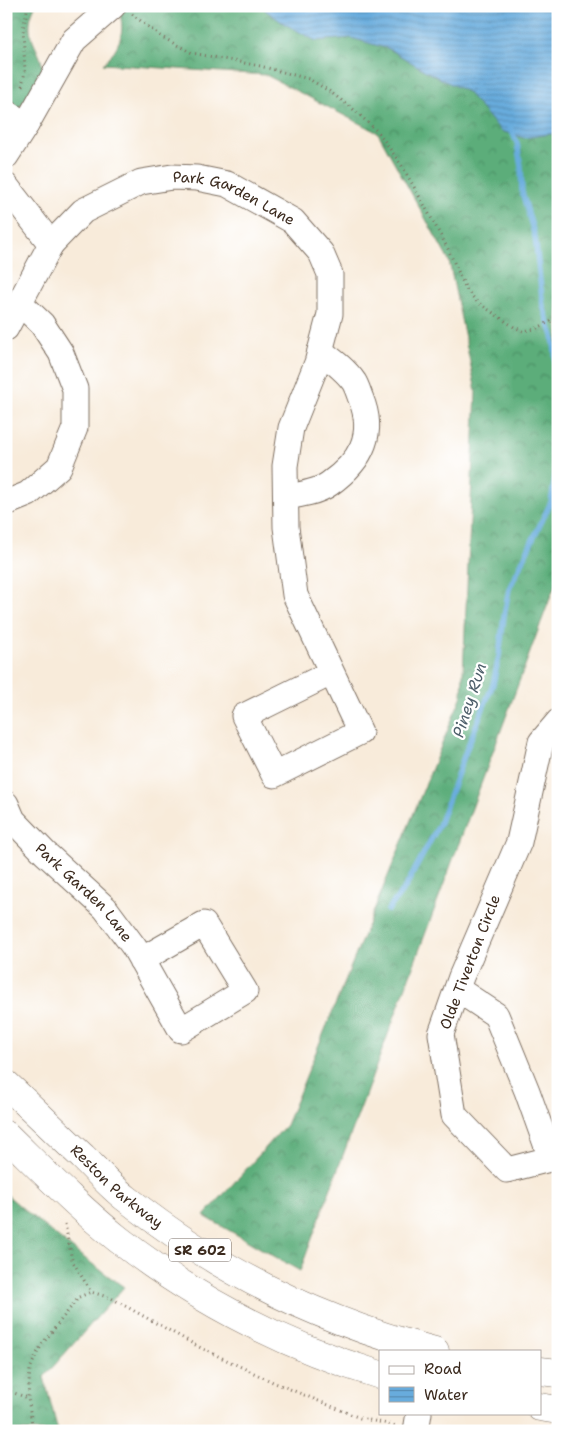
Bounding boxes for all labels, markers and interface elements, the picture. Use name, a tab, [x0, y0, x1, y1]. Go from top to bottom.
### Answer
street label: Park Garden Lane	[172, 167, 299, 230]
water label: Piney Run	[448, 660, 491, 740]
street label: Park Garden Lane	[31, 839, 137, 946]
street label: Olde Tiverton Circle	[435, 892, 505, 1032]
street label: Reston Parkway	[66, 1140, 167, 1233]
road number: SR 602	[169, 1238, 231, 1262]
legend	[379, 1350, 542, 1414]
text: Road	[424, 1359, 462, 1379]
text: Water	[424, 1385, 468, 1405]

